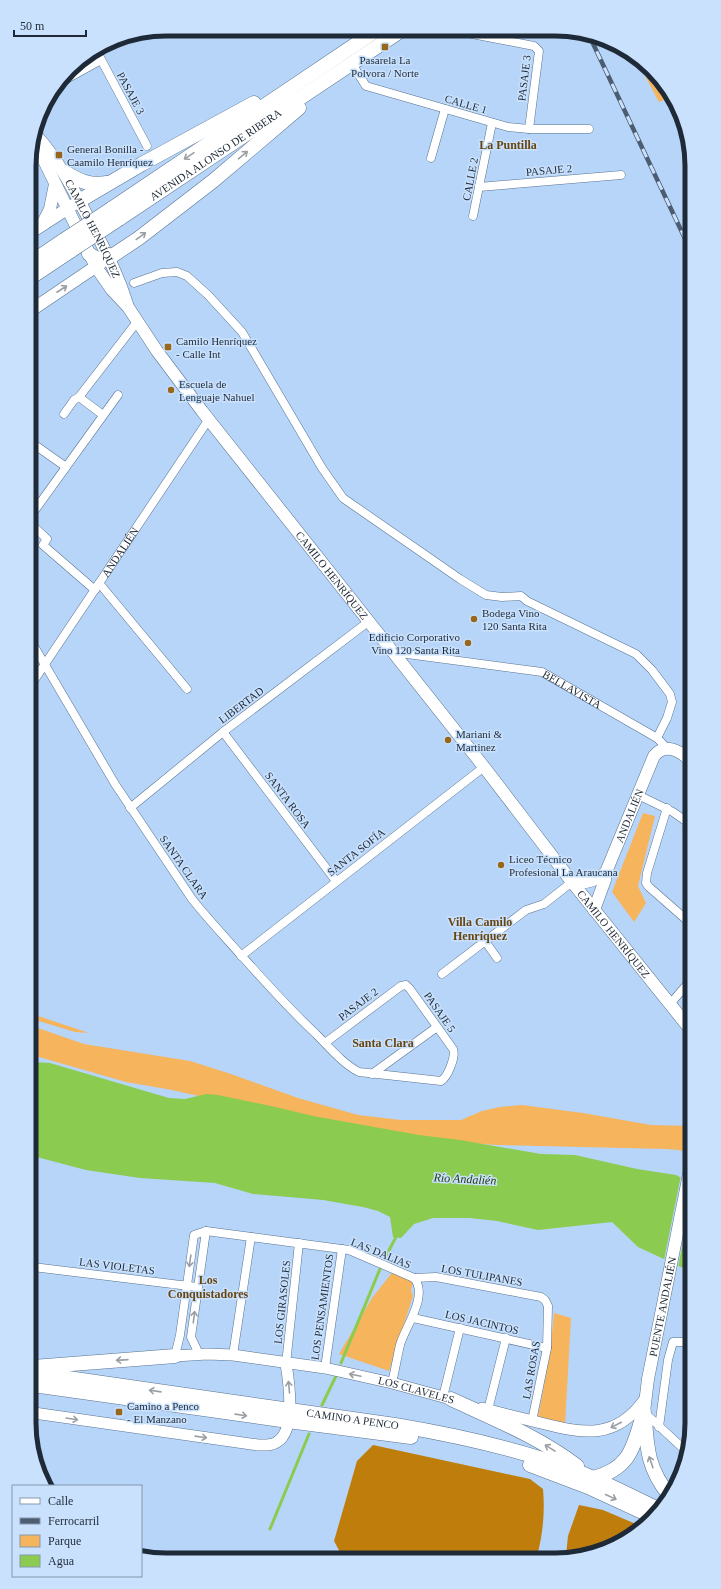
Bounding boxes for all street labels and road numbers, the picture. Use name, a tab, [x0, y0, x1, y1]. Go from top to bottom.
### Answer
street label: PASAJE 3	[515, 54, 533, 102]
street label: PASAJE 3	[115, 70, 147, 117]
street label: CALLE 1	[443, 92, 489, 116]
street label: AVENIDA ALONSO DE RIBERA	[147, 106, 284, 203]
street label: CALLE 2	[460, 156, 480, 202]
street label: PASAJE 2	[525, 162, 573, 178]
street label: CAMILO HENRÍQUEZ	[63, 177, 123, 280]
street label: ANDALIÉN	[99, 525, 141, 579]
street label: CAMILO HENRÍQUEZ	[294, 529, 371, 622]
street label: BELLAVISTA	[541, 668, 604, 711]
street label: LIBERTAD	[216, 684, 266, 726]
street label: SANTA ROSA	[263, 770, 313, 831]
street label: ANDALIÉN	[613, 787, 646, 844]
street label: SANTA SOFÍA	[325, 826, 387, 878]
street label: SANTA CLARA	[158, 833, 211, 901]
street label: CAMILO HENRÍQUEZ	[575, 888, 653, 981]
street label: PASAJE 2	[336, 985, 380, 1023]
street label: PASAJE 5	[422, 990, 458, 1035]
street label: LAS DALIAS	[349, 1235, 413, 1271]
street label: LOS PENSAMIENTOS	[309, 1253, 335, 1361]
street label: LAS VIOLETAS	[78, 1255, 156, 1277]
street label: PUENTE ANDALIÉN	[647, 1256, 678, 1358]
street label: LOS GIRASOLES	[272, 1260, 292, 1344]
street label: LOS TULIPANES	[440, 1262, 524, 1288]
street label: LOS JACINTOS	[444, 1308, 520, 1336]
street label: LAS ROSAS	[520, 1340, 542, 1400]
street label: LOS CLAVELES	[377, 1374, 456, 1406]
street label: CAMINO A PENCO	[306, 1406, 400, 1431]

